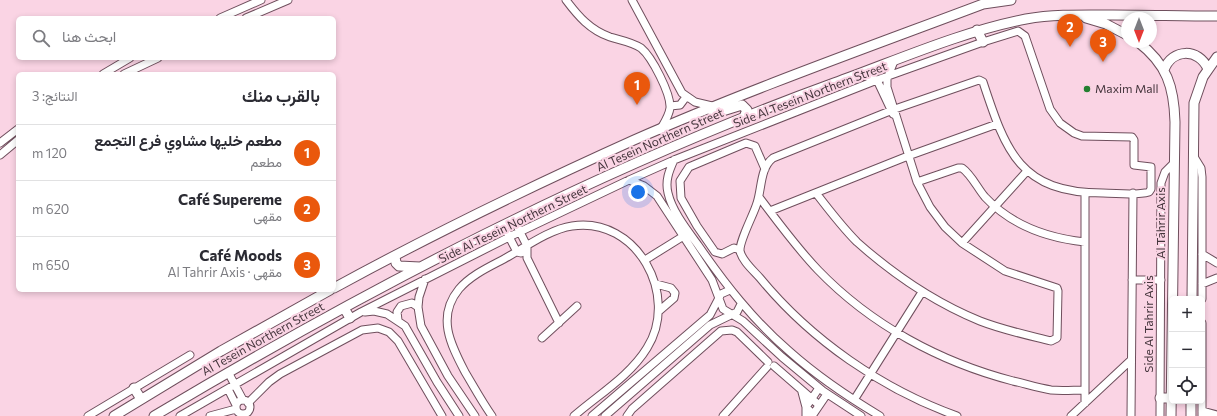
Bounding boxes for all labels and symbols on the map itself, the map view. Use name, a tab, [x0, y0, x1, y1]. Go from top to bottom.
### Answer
north arrow	[1121, 12, 1157, 48]
pin: 2	[1057, 14, 1083, 47]
pin: 3	[1090, 29, 1116, 62]
street label: Side Al Tesein Northern Street	[731, 58, 889, 130]
pin: 1	[624, 72, 650, 105]
place label: Maxim Mall	[1095, 81, 1159, 95]
marker: Maxim Mall	[1082, 84, 1092, 94]
street label: Al Tesein Northern Street	[594, 105, 725, 174]
street label: Side Al Tesein Northern Street	[436, 181, 589, 265]
your location	[628, 182, 648, 202]
street label: Al Tahrir Axis	[1153, 187, 1167, 259]
street label: Side Al Tahrir Axis	[1141, 275, 1155, 373]
street label: Al Tesein Northern Street	[199, 299, 326, 378]

